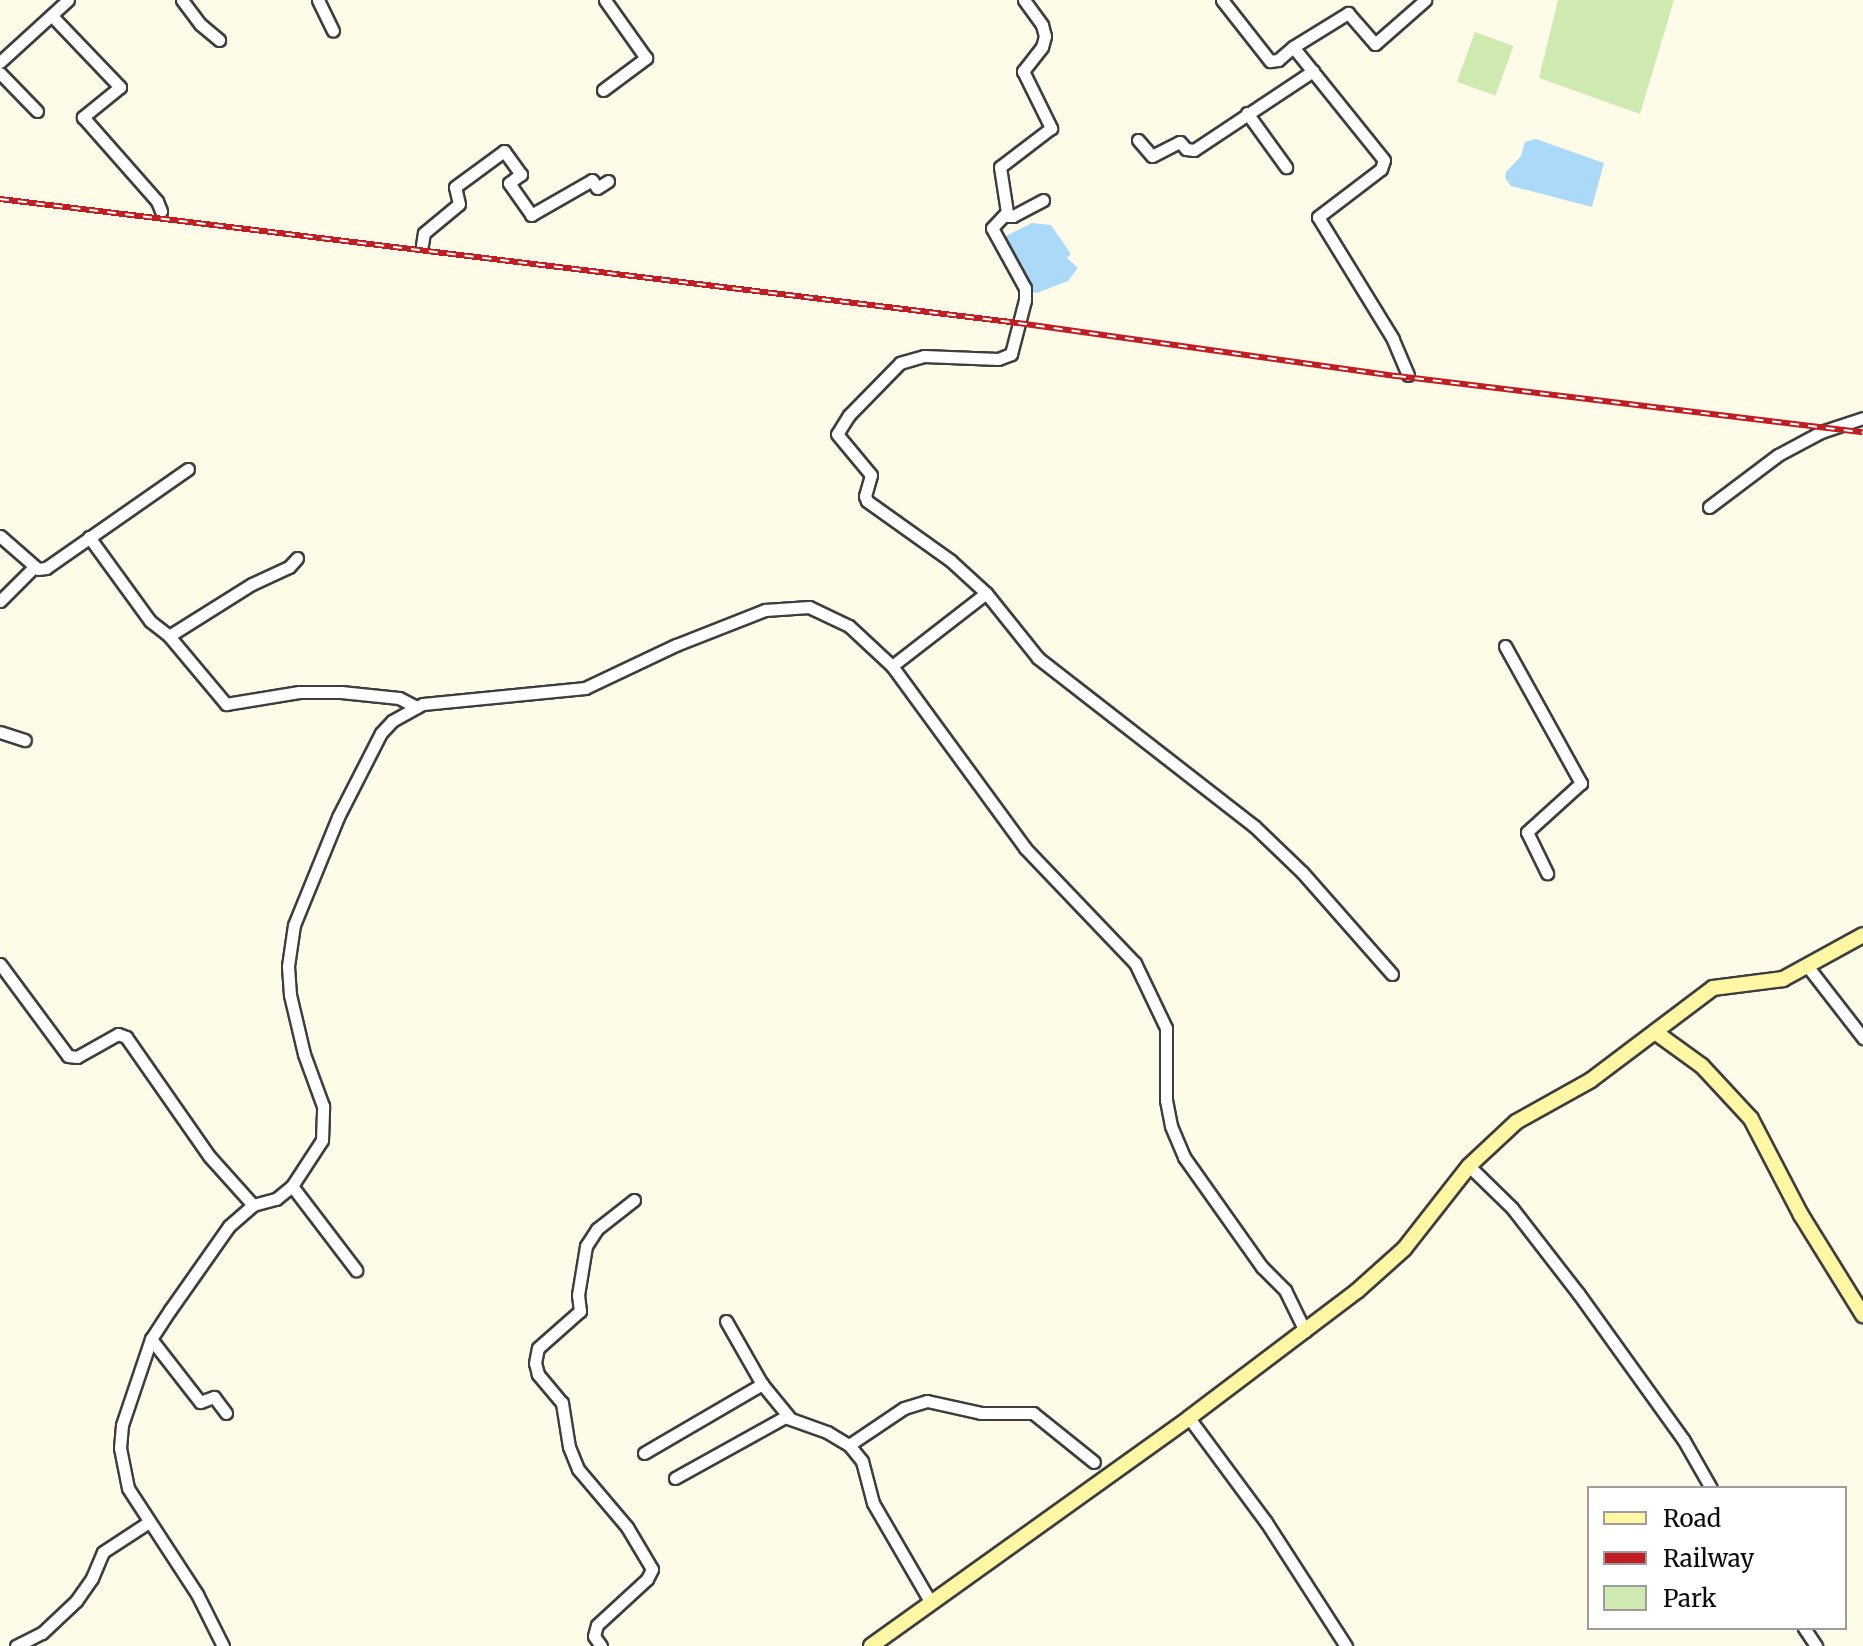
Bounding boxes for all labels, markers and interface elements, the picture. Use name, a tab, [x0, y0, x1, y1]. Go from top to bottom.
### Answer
legend	[1587, 1486, 1847, 1630]
text: Road	[1663, 1503, 1721, 1534]
text: Railway	[1663, 1543, 1754, 1574]
text: Park	[1663, 1583, 1716, 1614]

